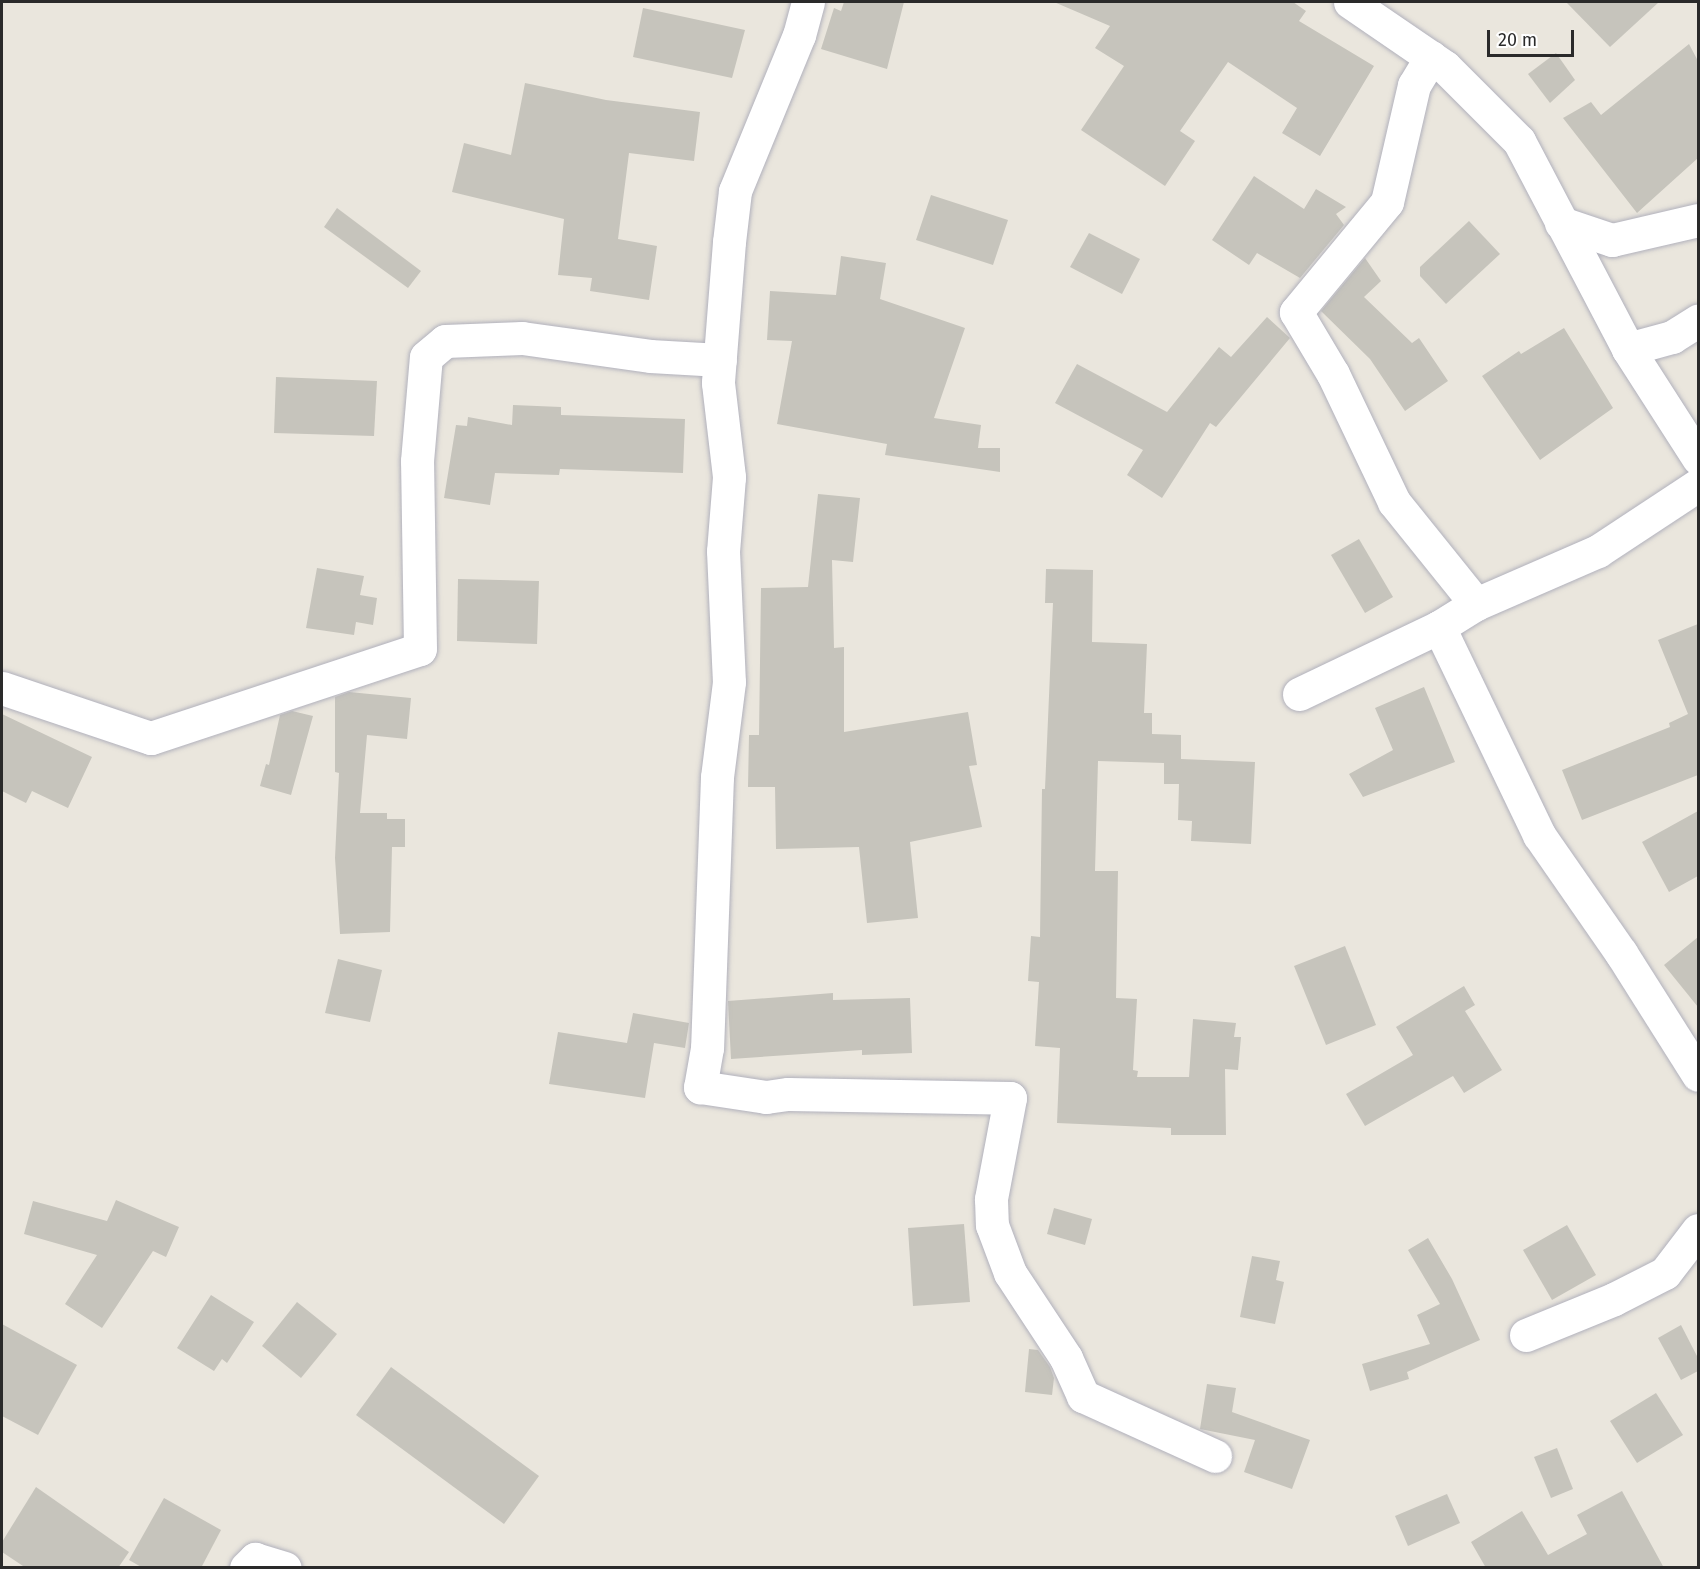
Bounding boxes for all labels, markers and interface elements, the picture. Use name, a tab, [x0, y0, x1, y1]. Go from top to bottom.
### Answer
scale bar	[1490, 18, 1577, 56]
text: 20 m	[1498, 29, 1537, 51]

